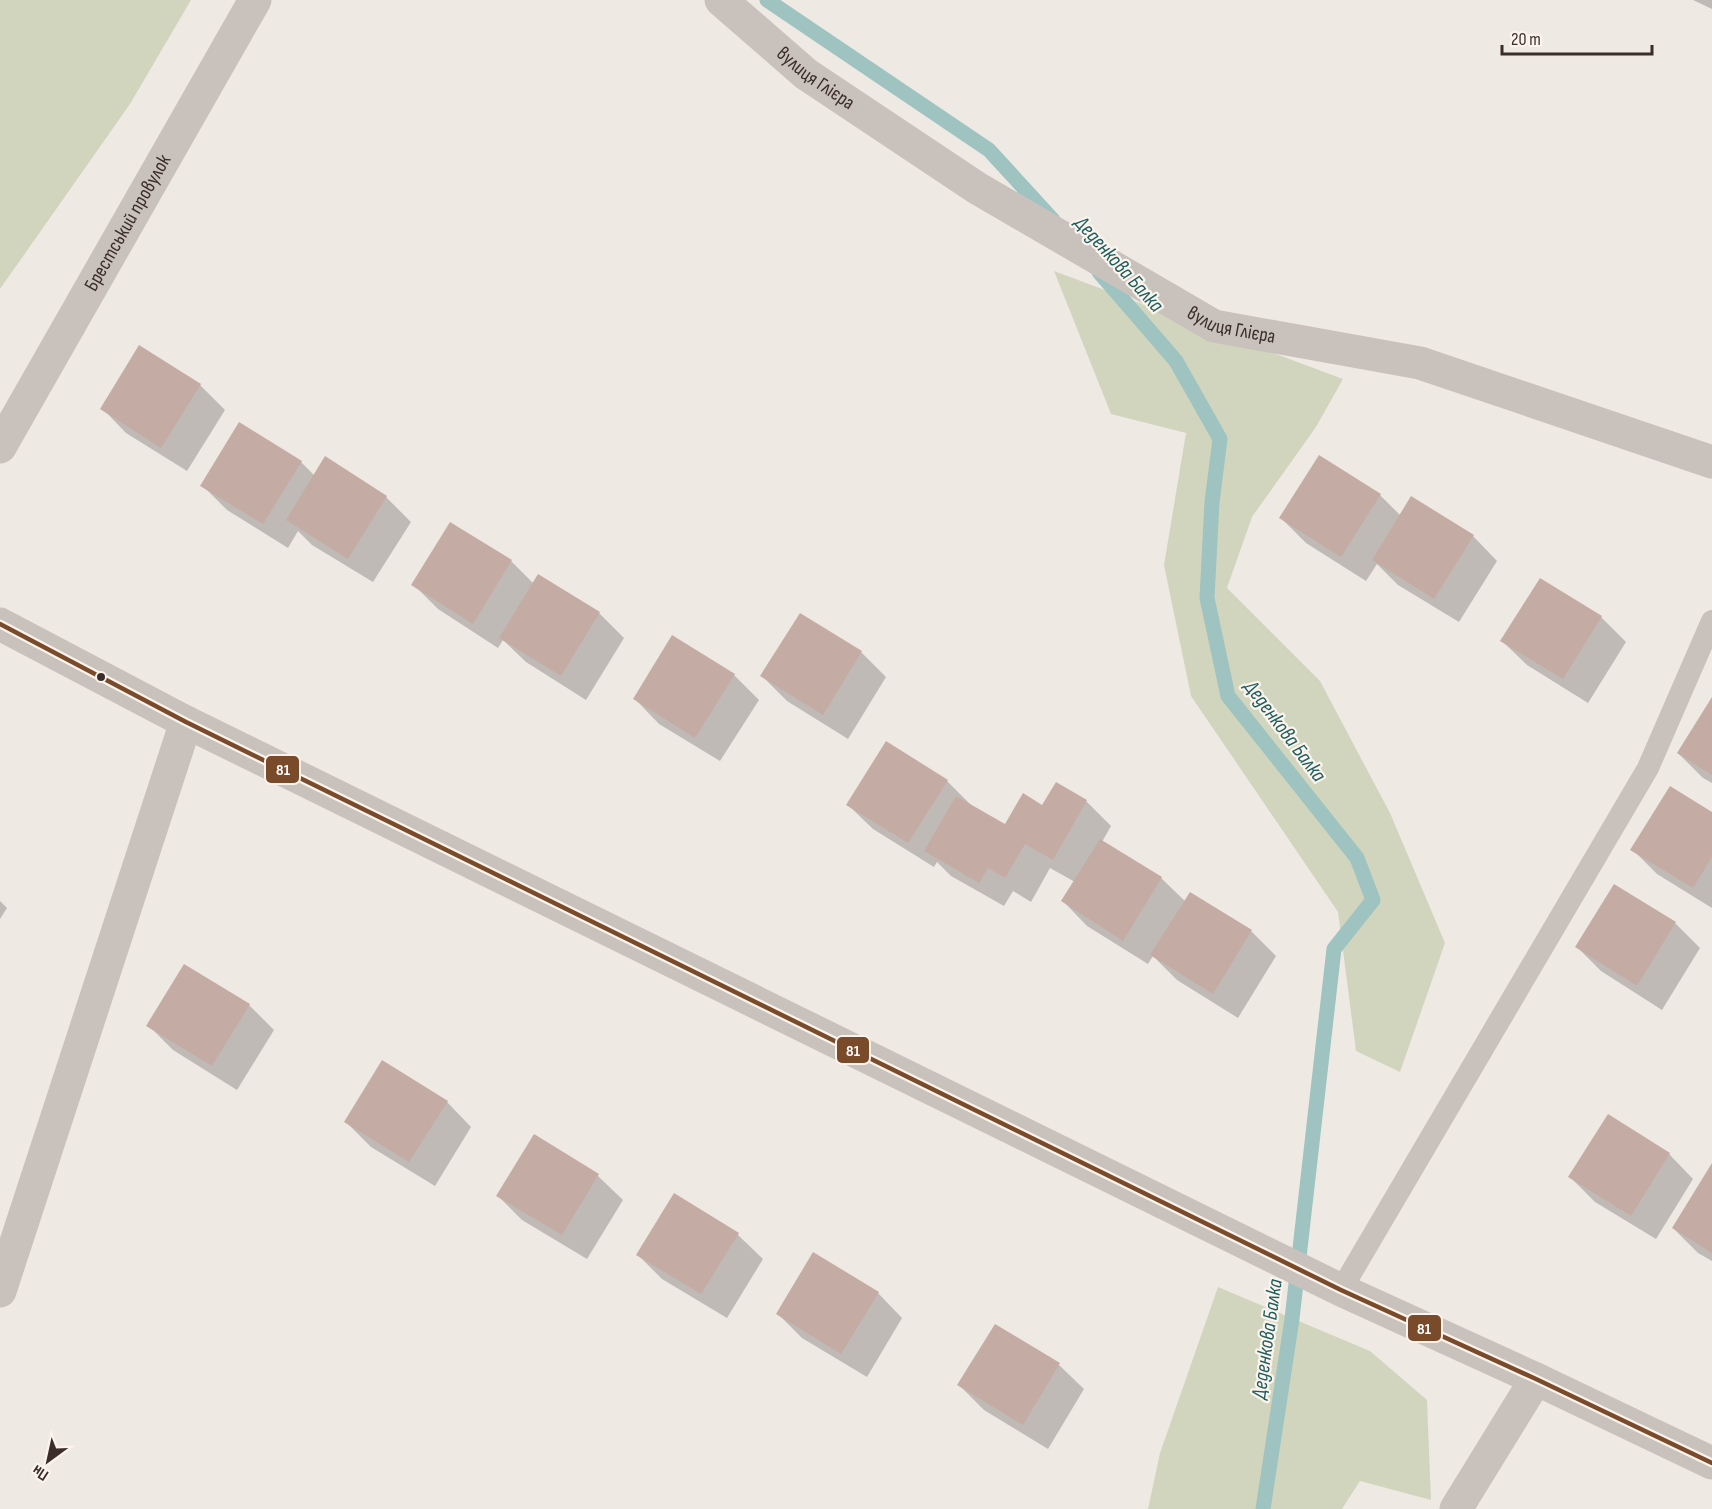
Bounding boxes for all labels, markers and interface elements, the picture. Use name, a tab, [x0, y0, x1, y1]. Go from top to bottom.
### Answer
scale bar	[1502, 18, 1652, 56]
text: 20 m	[1511, 29, 1541, 50]
street label: вулиця Глієра	[771, 42, 859, 115]
street label: Брестський провулок	[79, 150, 176, 295]
water label: Деденкова Балка	[1069, 210, 1169, 318]
street label: вулиця Глієра	[1183, 301, 1277, 349]
unlabelled marker	[95, 671, 107, 683]
water label: Деденкова Балка	[1238, 674, 1332, 787]
line badge: 81	[265, 755, 300, 784]
text: 81	[276, 761, 291, 780]
line badge: 81	[836, 1036, 870, 1064]
text: 81	[846, 1042, 861, 1061]
water label: Деденкова Балка	[1246, 1277, 1288, 1402]
line badge: 81	[1407, 1314, 1442, 1342]
text: 81	[1417, 1320, 1432, 1339]
north arrow	[18, 1431, 78, 1491]
text: Пн	[29, 1460, 52, 1485]

